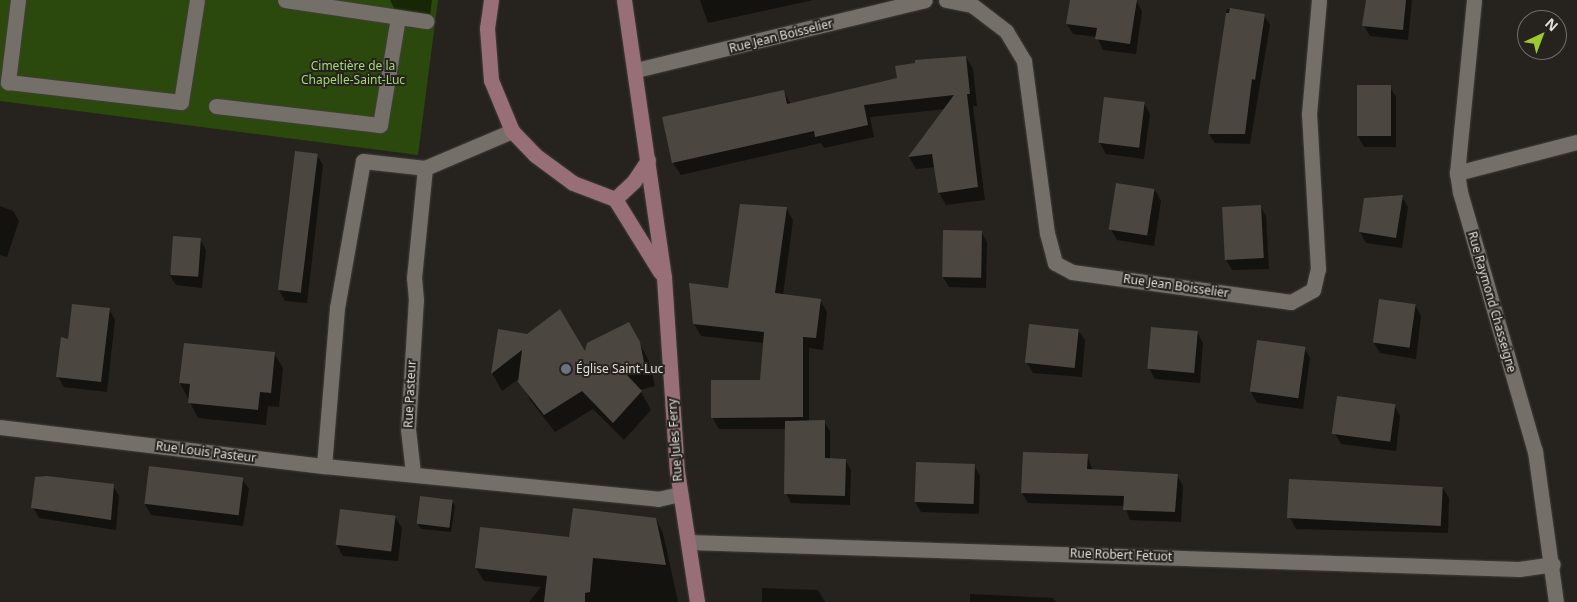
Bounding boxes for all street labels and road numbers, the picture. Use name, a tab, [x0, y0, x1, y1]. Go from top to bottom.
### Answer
street label: Rue Jean Boisselier	[728, 16, 834, 56]
street label: Rue Raymond Chasseigne	[1465, 230, 1519, 374]
street label: Rue Jean Boisselier	[1122, 271, 1230, 301]
street label: Rue Pasteur	[401, 360, 419, 428]
street label: Rue Jules Ferry	[665, 398, 685, 482]
street label: Rue Louis Pasteur	[155, 439, 257, 465]
street label: Rue Robert Fetuot	[1070, 546, 1172, 564]

